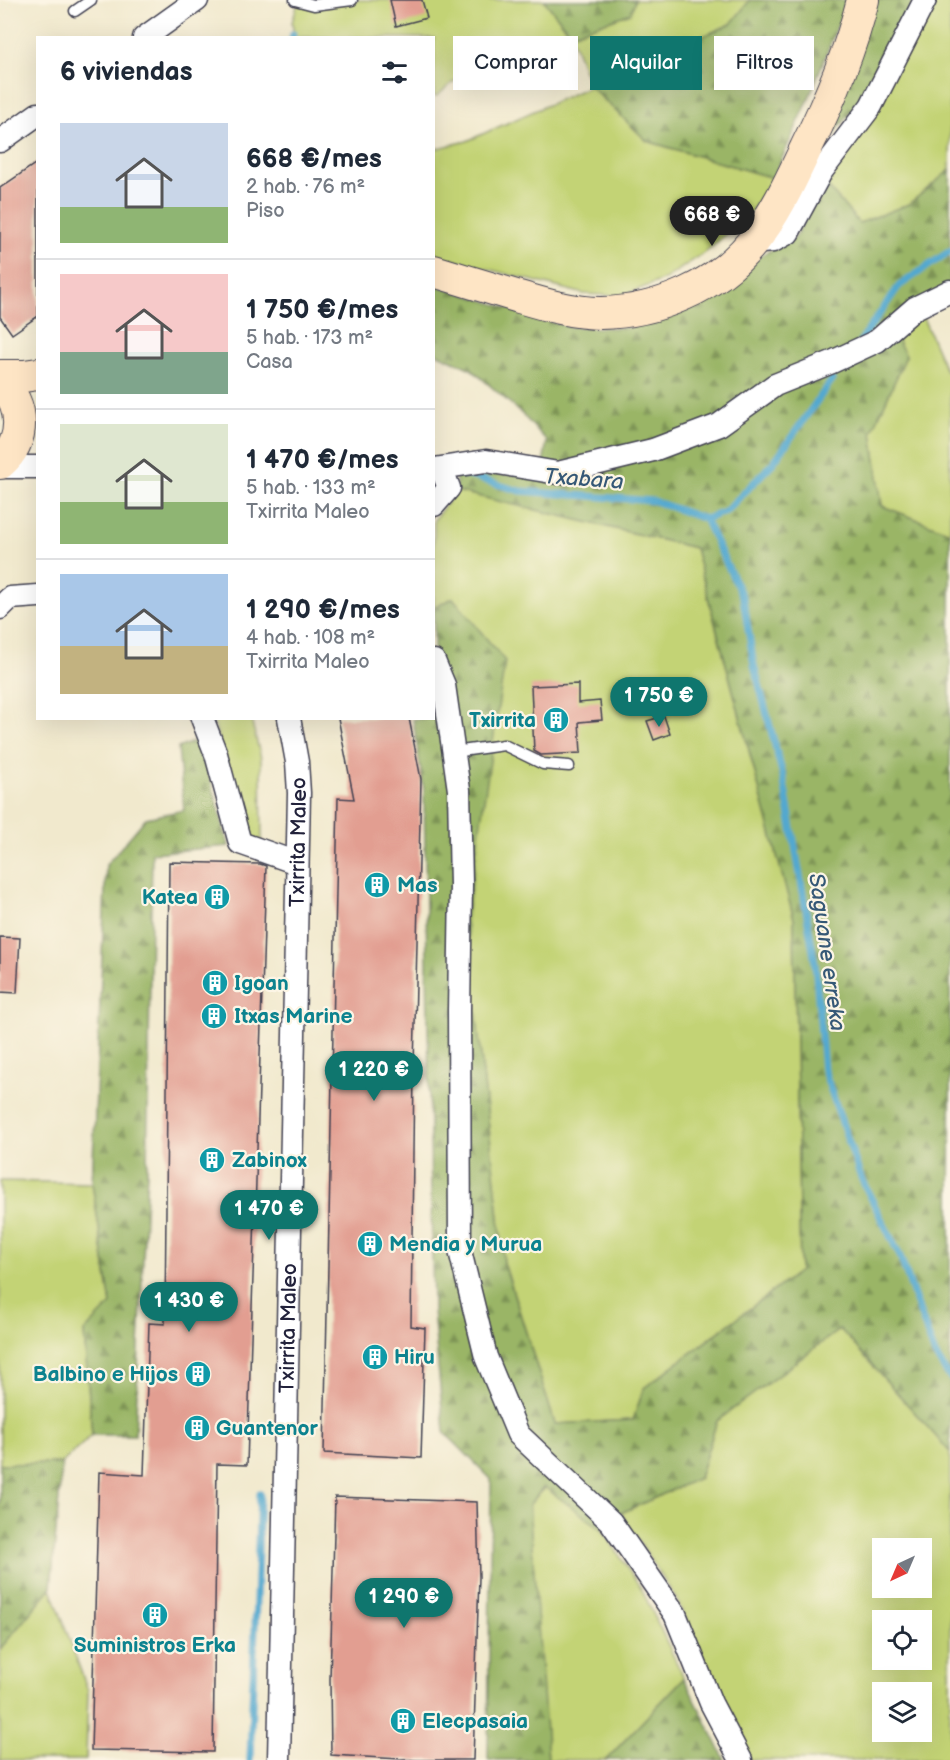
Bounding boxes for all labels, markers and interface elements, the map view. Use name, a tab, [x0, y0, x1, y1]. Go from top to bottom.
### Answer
chip: Comprar	[453, 36, 578, 90]
chip: Alquilar	[590, 36, 702, 90]
chip: Filtros	[714, 36, 814, 90]
icon: filters	[378, 56, 411, 89]
text: 6 viviendas	[60, 57, 193, 88]
text: 668 €/mes	[246, 144, 382, 175]
icon: home	[108, 147, 180, 219]
text: 2 hab. · 76 m²	[246, 175, 365, 199]
pin: 668 €	[670, 196, 754, 247]
text: Piso	[246, 199, 285, 223]
text: 668 €	[684, 203, 740, 227]
text: 1 750 €/mes	[246, 295, 398, 326]
icon: home	[108, 298, 180, 370]
text: 5 hab. · 173 m²	[246, 326, 373, 350]
text: Casa	[246, 350, 293, 374]
text: 1 470 €/mes	[246, 445, 399, 476]
icon: home	[108, 448, 180, 520]
water label: Txabara	[543, 463, 624, 496]
text: 5 hab. · 133 m²	[246, 476, 376, 500]
text: Txirrita Maleo	[246, 500, 370, 524]
text: 1 290 €/mes	[246, 595, 400, 626]
icon: home	[108, 598, 180, 670]
text: 4 hab. · 108 m²	[246, 626, 375, 650]
text: Txirrita Maleo	[246, 650, 370, 674]
pin: 1 750 €	[604, 677, 714, 728]
text: 1 750 €	[624, 684, 694, 708]
building icon: Txirrita	[541, 705, 571, 735]
place label: Txirrita	[469, 708, 536, 733]
street label: Txirrita Maleo	[285, 776, 312, 907]
building icon: Mas	[362, 870, 392, 900]
water label: Saguane erreka	[802, 872, 851, 1033]
place label: Mas	[397, 873, 438, 898]
building icon: Katea	[202, 882, 232, 912]
place label: Katea	[142, 885, 198, 910]
building icon: Igoan	[200, 968, 230, 998]
place label: Igoan	[234, 971, 289, 996]
building icon: Itxas Marine	[199, 1001, 229, 1031]
place label: Itxas Marine	[234, 1004, 353, 1029]
pin: 1 220 €	[319, 1051, 429, 1102]
text: 1 220 €	[339, 1058, 409, 1082]
building icon: Zabinox	[197, 1145, 227, 1175]
place label: Zabinox	[232, 1148, 308, 1173]
pin: 1 470 €	[214, 1190, 324, 1241]
text: 1 470 €	[234, 1197, 304, 1221]
building icon: Mendia y Murua	[355, 1229, 385, 1259]
place label: Mendia y Murua	[389, 1232, 542, 1257]
street label: Txirrita Maleo	[275, 1263, 302, 1393]
pin: 1 430 €	[134, 1282, 244, 1333]
text: 1 430 €	[154, 1289, 224, 1313]
building icon: Hiru	[360, 1342, 390, 1372]
place label: Hiru	[394, 1345, 435, 1370]
building icon: Balbino e Hijos	[183, 1359, 213, 1389]
place label: Balbino e Hijos	[33, 1362, 178, 1387]
building icon: Guantenor	[182, 1413, 212, 1443]
place label: Guantenor	[216, 1416, 318, 1441]
north arrow	[872, 1538, 932, 1598]
map controls	[872, 1538, 932, 1742]
pin: 1 290 €	[349, 1578, 459, 1629]
text: 1 290 €	[369, 1585, 439, 1609]
building icon: Suministros Erka	[140, 1600, 170, 1630]
button: locate	[872, 1610, 932, 1670]
place label: Suministros Erka	[74, 1633, 236, 1658]
button: layers	[872, 1682, 932, 1742]
building icon: Elecpasaia	[388, 1706, 418, 1736]
place label: Elecpasaia	[422, 1709, 528, 1734]

